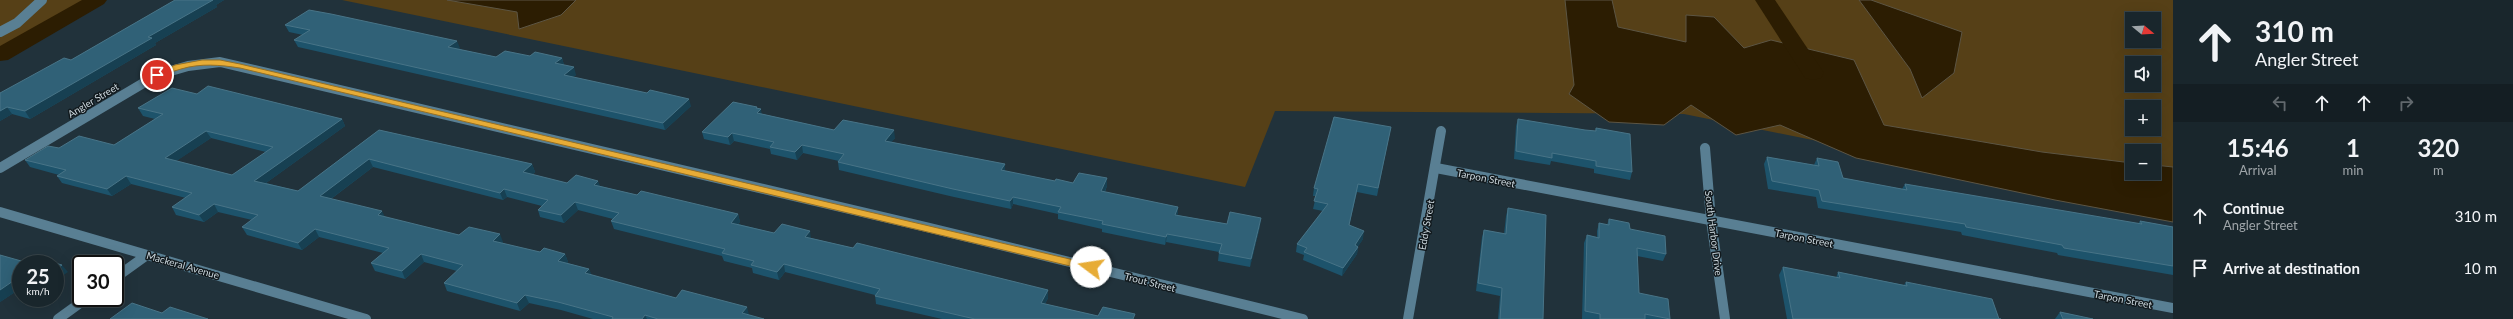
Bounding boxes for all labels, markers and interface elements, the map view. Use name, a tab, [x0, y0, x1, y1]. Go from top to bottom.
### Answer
north arrow	[2125, 12, 2161, 48]
map controls	[2125, 12, 2161, 180]
text: 310 m	[2255, 14, 2334, 48]
icon: ahead	[2189, 16, 2241, 68]
text: Angler Street	[2255, 48, 2358, 70]
button: sound	[2125, 56, 2161, 92]
pin	[140, 58, 174, 92]
icon: arrive	[146, 64, 168, 86]
street label: Angler Street	[65, 80, 121, 120]
icon: left	[2269, 92, 2291, 114]
icon: ahead	[2311, 92, 2333, 114]
icon: ahead	[2353, 92, 2375, 114]
icon: right	[2395, 92, 2417, 114]
button: +	[2125, 100, 2161, 136]
text: 15:46	[2227, 133, 2289, 162]
text: 1	[2346, 133, 2360, 162]
text: 320	[2417, 133, 2459, 162]
button: −	[2125, 144, 2161, 180]
text: Arrival	[2239, 162, 2276, 178]
text: min	[2343, 162, 2364, 178]
text: m	[2433, 162, 2444, 178]
street label: Tarpon Street	[1456, 166, 1517, 190]
street label: South Harbor Drive	[1703, 190, 1725, 276]
street label: Eddy Street	[1416, 199, 1436, 251]
text: Continue	[2223, 199, 2284, 217]
icon: ahead	[2189, 205, 2211, 227]
text: 310 m	[2455, 207, 2497, 225]
text: Angler Street	[2223, 217, 2298, 233]
street label: Tarpon Street	[1774, 226, 1835, 250]
position arrow	[1070, 246, 1112, 288]
street label: Mackeral Avenue	[145, 249, 221, 281]
speed limit sign: 30	[72, 255, 124, 307]
icon: arrive	[2189, 257, 2211, 279]
text: Arrive at destination	[2223, 259, 2360, 277]
text: 10 m	[2463, 259, 2497, 277]
text: 25	[26, 264, 50, 288]
street label: Trout Street	[1123, 270, 1177, 294]
text: km/h	[26, 285, 50, 297]
street label: Tarpon Street	[2093, 287, 2154, 311]

